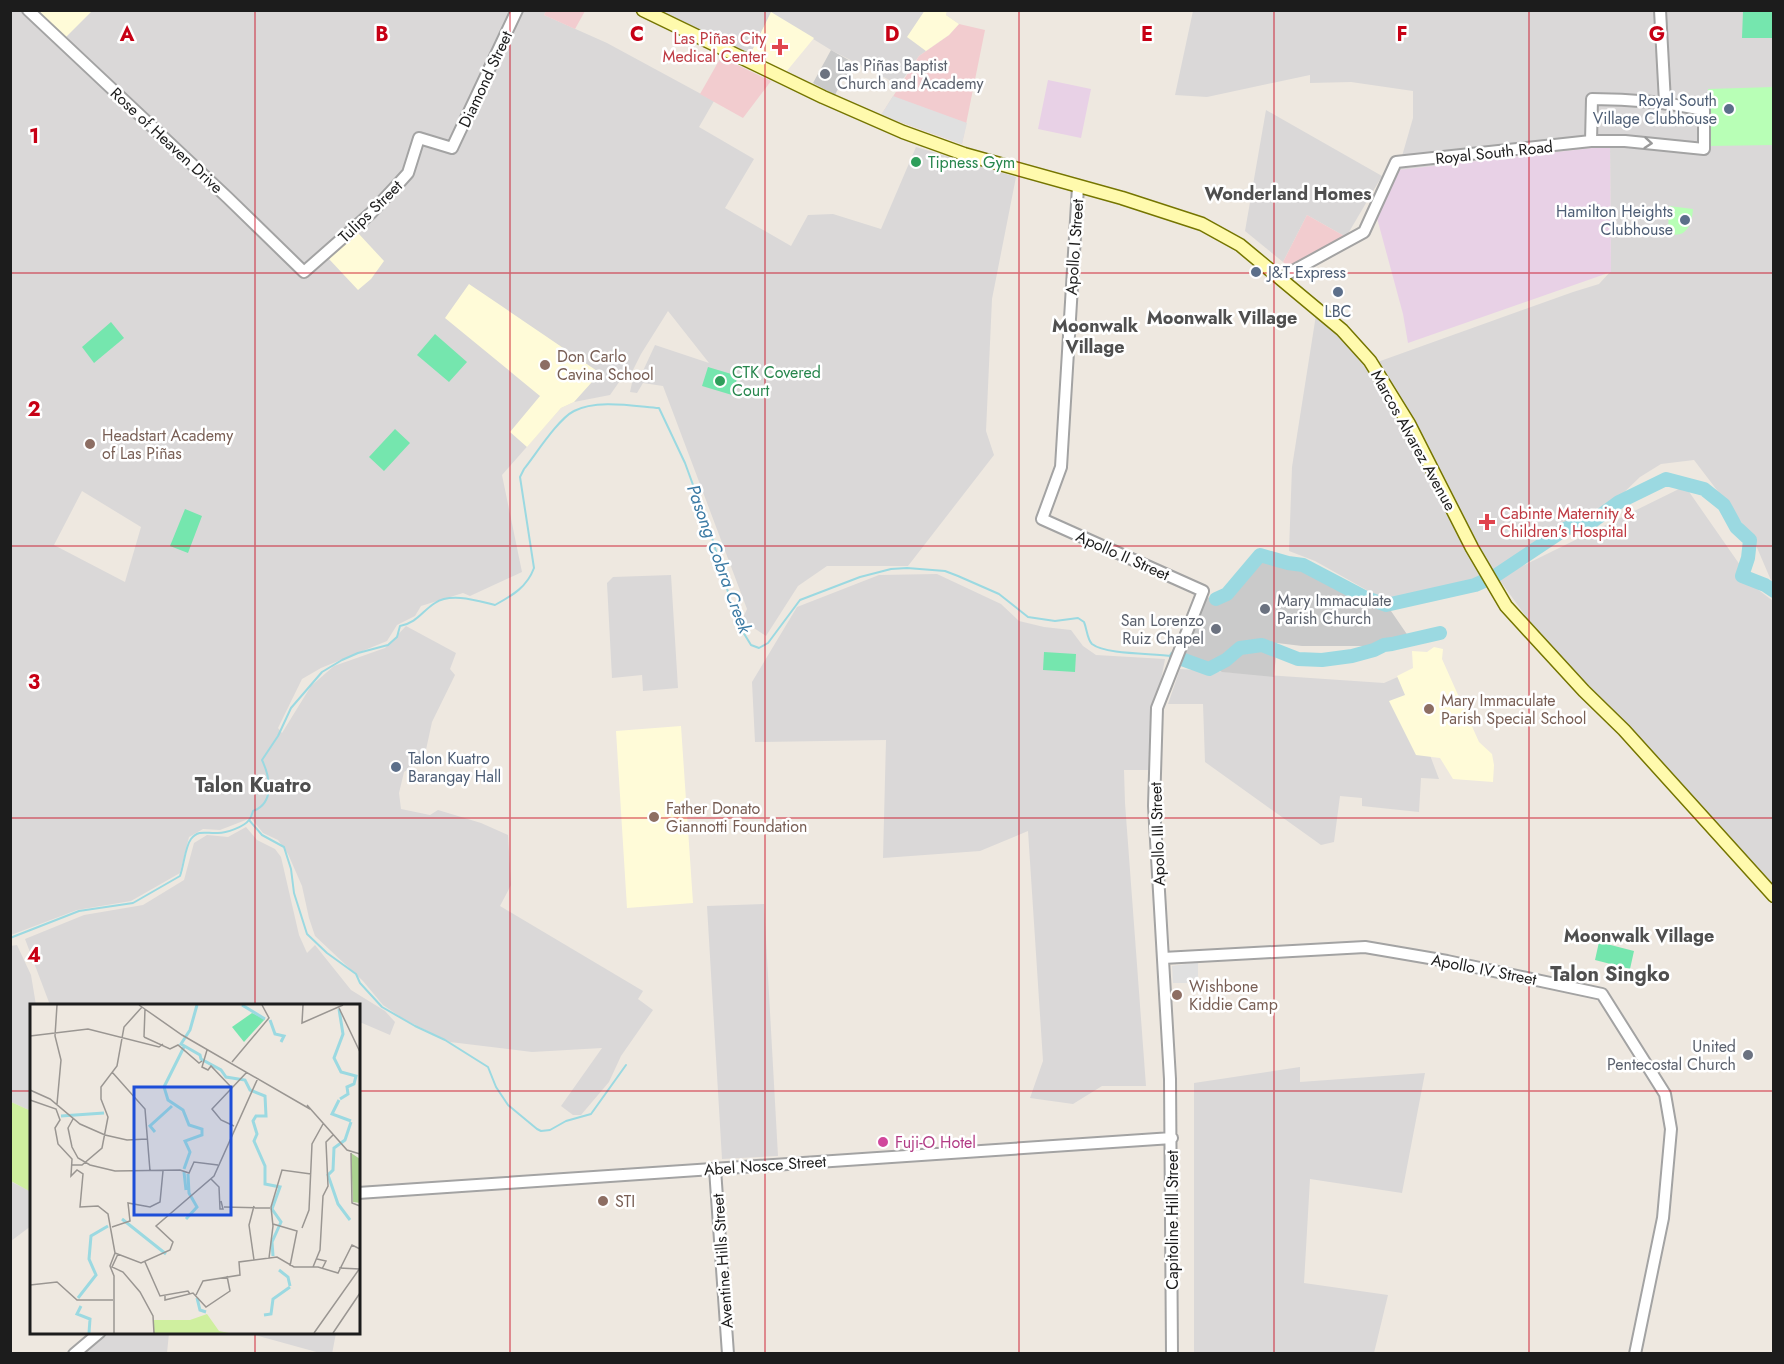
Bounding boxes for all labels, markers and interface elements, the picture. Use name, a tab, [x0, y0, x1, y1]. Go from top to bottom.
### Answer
text: A	[119, 20, 135, 49]
text: B	[375, 20, 389, 49]
text: C	[630, 20, 644, 49]
text: D	[885, 20, 899, 49]
text: E	[1141, 20, 1153, 49]
text: F	[1396, 20, 1408, 49]
text: G	[1649, 20, 1665, 49]
street label: Diamond Street	[453, 27, 518, 131]
place label: Las Piñas City Medical Center	[663, 27, 767, 68]
marker: Las Piñas City Medical Center	[771, 38, 789, 56]
place label: Las Piñas Baptist Church and Academy	[837, 54, 985, 95]
marker: Las Piñas Baptist Church and Academy	[818, 67, 832, 81]
street label: Rose of Heaven Drive	[105, 82, 228, 199]
place label: Royal South Village Clubhouse	[1593, 89, 1717, 130]
marker: Royal South Village Clubhouse	[1722, 102, 1736, 116]
text: 1	[29, 122, 39, 151]
street label: Royal South Road	[1434, 135, 1554, 170]
one-way arrow	[1643, 136, 1652, 149]
place label: Tipness Gym	[928, 151, 1015, 174]
marker: Tipness Gym	[909, 155, 923, 169]
street label: Tulips Street	[333, 175, 408, 248]
district label: Wonderland Homes	[1205, 181, 1372, 207]
street label: Apollo I Street	[1060, 198, 1089, 296]
place label: Hamilton Heights Clubhouse	[1556, 200, 1673, 241]
marker: Hamilton Heights Clubhouse	[1678, 213, 1692, 227]
place label: J&T Express	[1266, 261, 1346, 284]
marker: J&T Express	[1249, 265, 1263, 279]
marker: LBC	[1331, 285, 1345, 299]
place label: LBC	[1324, 300, 1352, 323]
district label: Moonwalk Village	[1147, 305, 1297, 331]
district label: Moonwalk Village	[1052, 313, 1139, 360]
place label: Don Carlo Cavina School	[557, 345, 654, 386]
marker: Don Carlo Cavina School	[538, 358, 552, 372]
place label: CTK Covered Court	[732, 361, 821, 402]
street label: Marcos Alvarez Avenue	[1365, 366, 1462, 515]
marker: CTK Covered Court	[713, 374, 727, 388]
text: 2	[27, 395, 41, 424]
place label: Headstart Academy of Las Piñas	[102, 424, 234, 465]
marker: Headstart Academy of Las Piñas	[83, 437, 97, 451]
water label: Pasong Cobra Creek	[680, 481, 758, 638]
place label: Cabinte Maternity & Children's Hospital	[1500, 502, 1635, 543]
marker: Cabinte Maternity & Children's Hospital	[1478, 513, 1496, 531]
street label: Apollo II Street	[1072, 525, 1173, 586]
place label: Mary Immaculate Parish Church	[1277, 589, 1392, 630]
marker: Mary Immaculate Parish Church	[1258, 602, 1272, 616]
place label: San Lorenzo Ruiz Chapel	[1121, 609, 1204, 650]
marker: San Lorenzo Ruiz Chapel	[1209, 622, 1223, 636]
text: 3	[28, 668, 40, 697]
place label: Mary Immaculate Parish Special School	[1441, 689, 1586, 730]
marker: Mary Immaculate Parish Special School	[1422, 702, 1436, 716]
place label: Talon Kuatro Barangay Hall	[408, 747, 501, 788]
marker: Talon Kuatro Barangay Hall	[389, 760, 403, 774]
district label: Talon Kuatro	[195, 771, 311, 800]
street label: Apollo III Street	[1144, 781, 1171, 886]
place label: Father Donato Giannotti Foundation	[666, 797, 807, 838]
marker: Father Donato Giannotti Foundation	[647, 810, 661, 824]
district label: Moonwalk Village	[1564, 923, 1714, 949]
text: 4	[27, 941, 41, 970]
street label: Apollo IV Street	[1429, 948, 1539, 991]
district label: Talon Singko	[1550, 960, 1670, 989]
place label: Wishbone Kiddie Camp	[1189, 975, 1278, 1016]
marker: Wishbone Kiddie Camp	[1170, 988, 1184, 1002]
inset map	[30, 1004, 360, 1334]
place label: United Pentecostal Church	[1607, 1035, 1736, 1076]
marker: United Pentecostal Church	[1741, 1048, 1755, 1062]
place label: Fuji-O Hotel	[895, 1131, 976, 1154]
marker: Fuji-O Hotel	[876, 1135, 890, 1149]
street label: Abel Nosce Street	[703, 1150, 827, 1181]
street label: Capitoline Hill Street	[1161, 1150, 1184, 1290]
place label: STI	[615, 1190, 635, 1213]
street label: Aventine Hills Street	[706, 1193, 739, 1329]
marker: STI	[596, 1194, 610, 1208]

